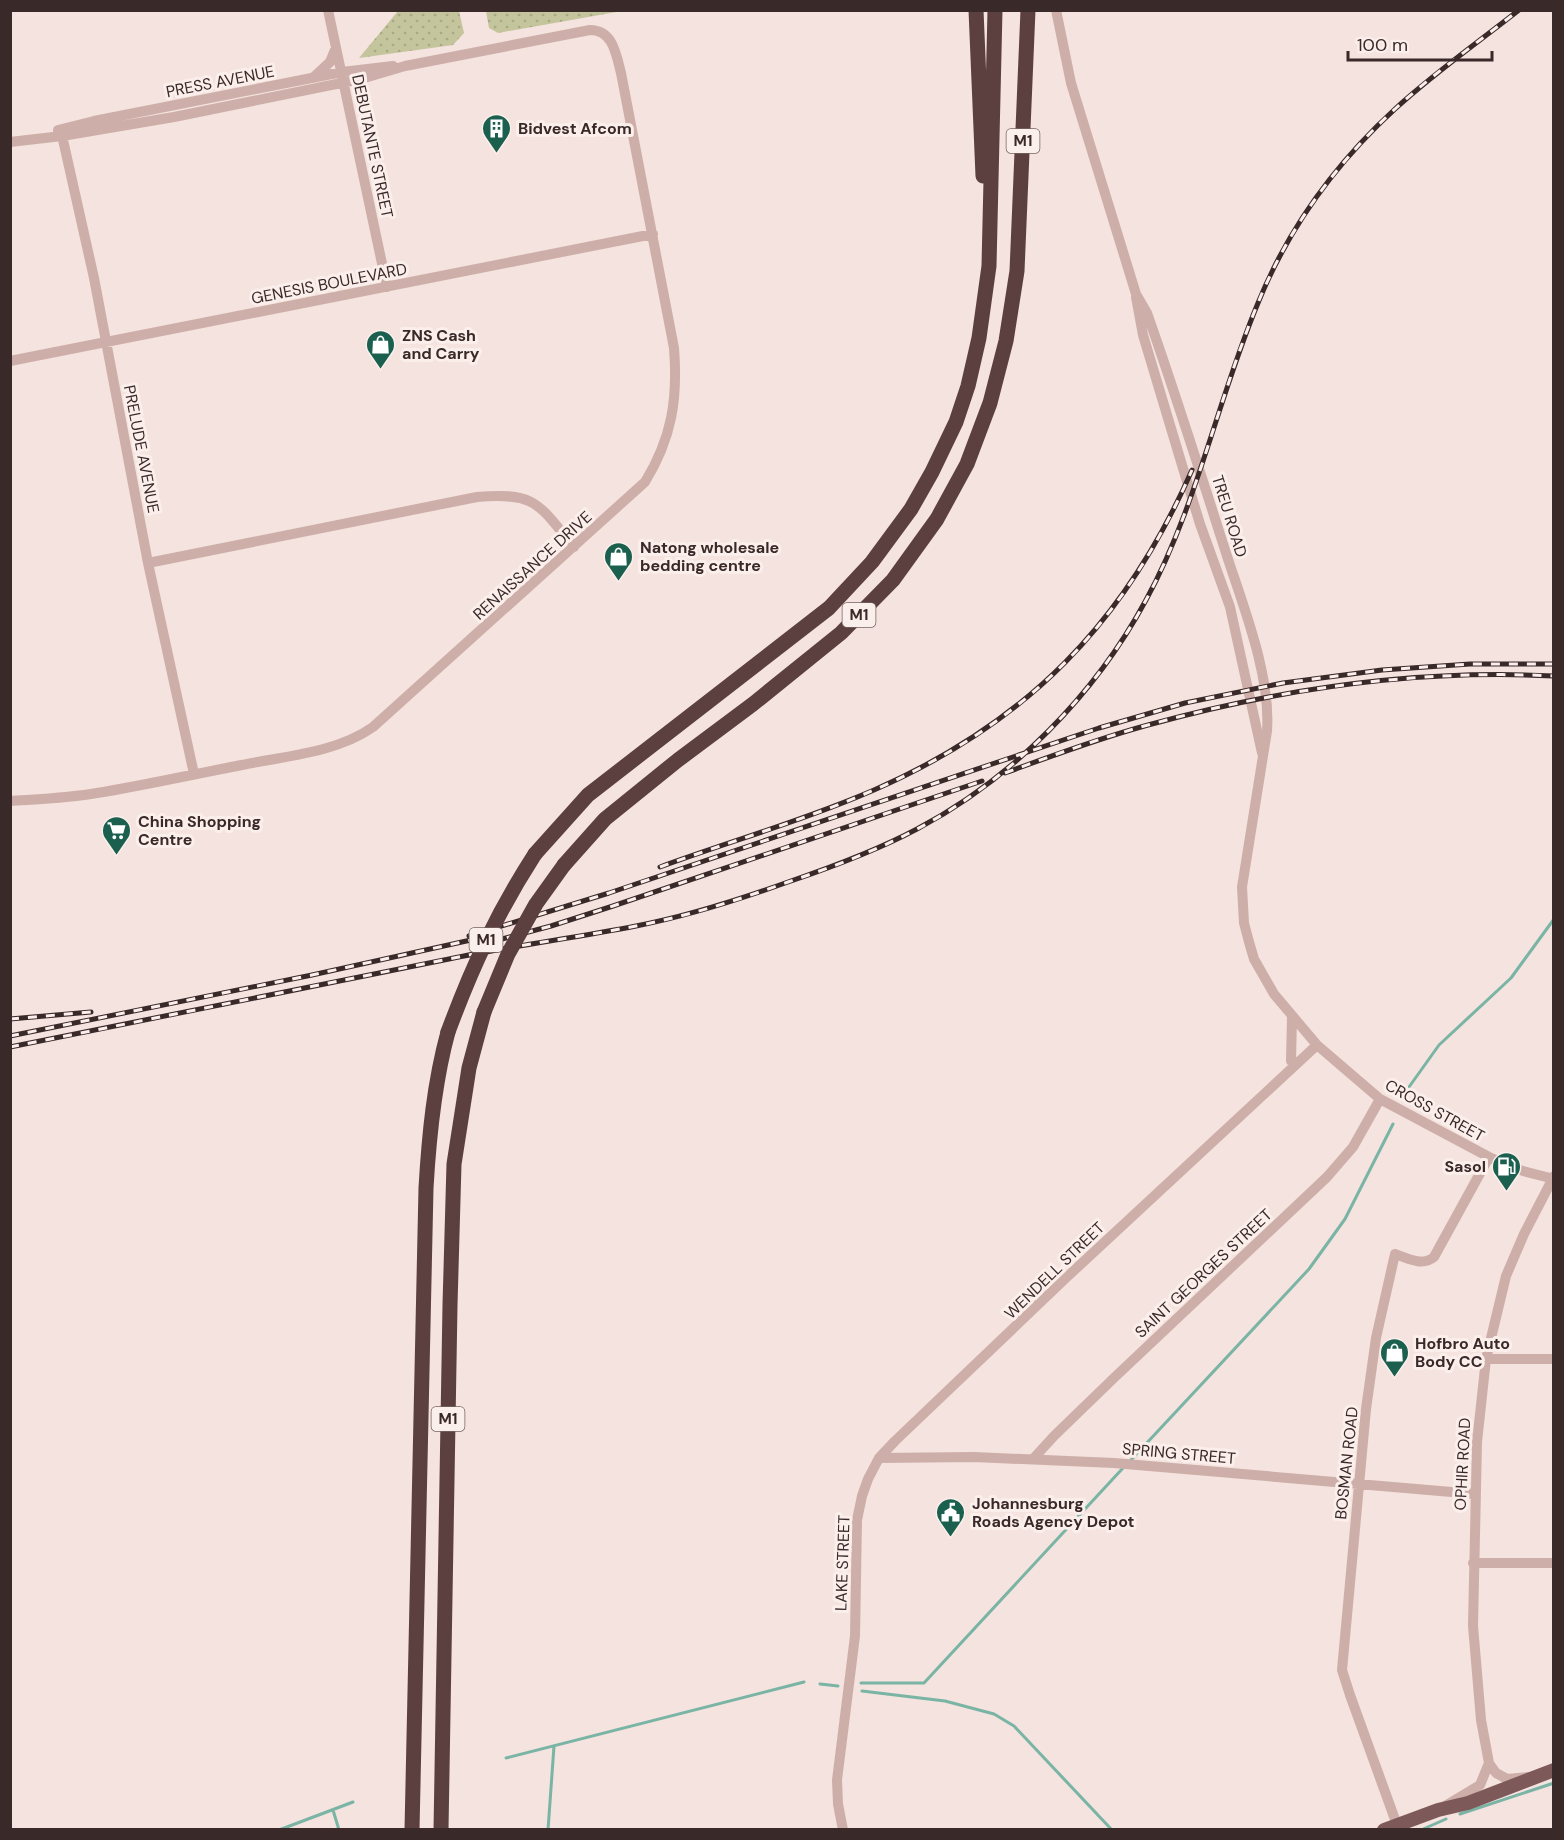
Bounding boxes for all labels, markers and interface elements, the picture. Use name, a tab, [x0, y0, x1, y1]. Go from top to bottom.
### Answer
scale bar	[1348, 24, 1492, 62]
text: 100 m	[1357, 33, 1408, 57]
street label: PRESS AVENUE	[164, 61, 276, 102]
street label: DEBUTANTE STREET	[347, 72, 398, 220]
building icon: Bidvest Afcom	[481, 112, 513, 154]
place label: Bidvest Afcom	[518, 118, 632, 139]
road number: M1	[1006, 129, 1040, 153]
street label: GENESIS BOULEVARD	[249, 258, 409, 309]
place label: ZNS Cash and Carry	[402, 325, 480, 364]
shop icon: ZNS Cash and Carry	[365, 328, 397, 370]
street label: PRELUDE AVENUE	[119, 383, 164, 515]
street label: TREU ROAD	[1207, 472, 1252, 560]
street label: RENAISSANCE DRIVE	[468, 506, 596, 624]
place label: Natong wholesale bedding centre	[640, 537, 779, 576]
shop icon: Natong wholesale bedding centre	[603, 540, 635, 582]
road number: M1	[842, 603, 876, 627]
place label: China Shopping Centre	[138, 811, 261, 850]
supermarket icon: China Shopping Centre	[101, 814, 133, 856]
road number: M1	[470, 928, 502, 952]
street label: CROSS STREET	[1381, 1074, 1488, 1146]
fuel station icon: Sasol	[1491, 1150, 1523, 1192]
place label: Sasol	[1444, 1156, 1486, 1177]
street label: SAINT GEORGES STREET	[1130, 1204, 1276, 1343]
street label: WENDELL STREET	[1000, 1217, 1109, 1324]
place label: Hofbro Auto Body CC	[1415, 1333, 1510, 1372]
shop icon: Hofbro Auto Body CC	[1378, 1336, 1410, 1378]
street label: BOSMAN ROAD	[1330, 1406, 1363, 1521]
road number: M1	[432, 1407, 464, 1431]
street label: OPHIR ROAD	[1450, 1417, 1475, 1511]
street label: SPRING STREET	[1121, 1438, 1237, 1469]
place label: Johannesburg Roads Agency Depot	[972, 1493, 1135, 1532]
public building icon: Johannesburg Roads Agency Depot	[935, 1496, 967, 1538]
street label: LAKE STREET	[830, 1515, 855, 1611]

